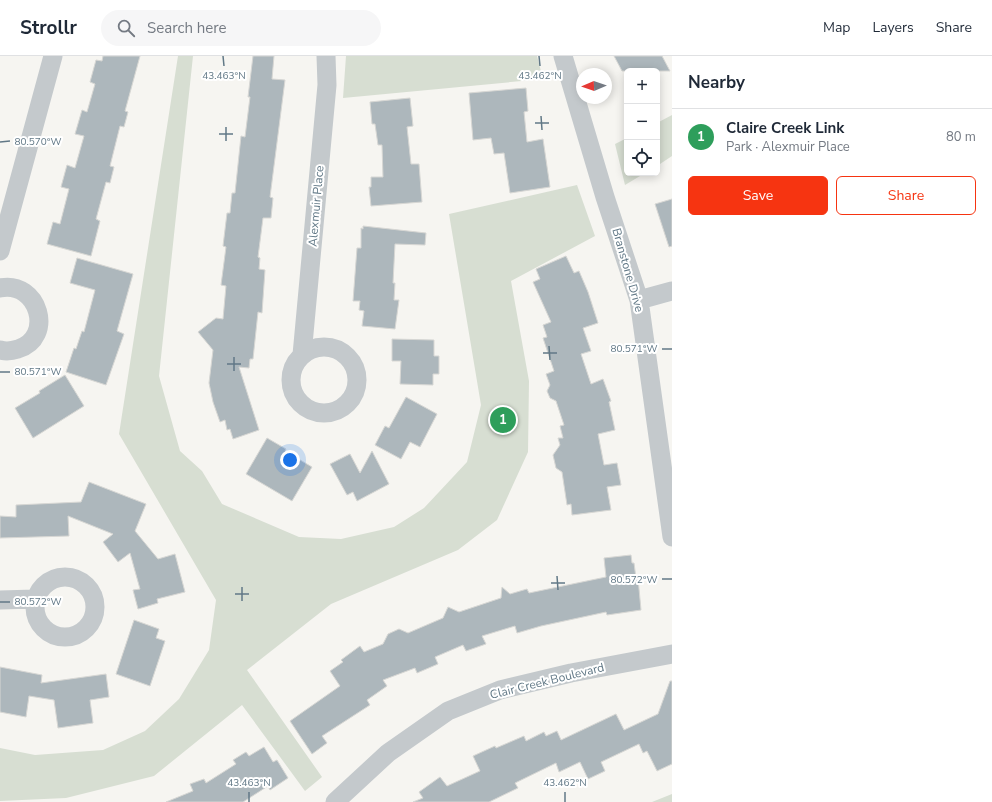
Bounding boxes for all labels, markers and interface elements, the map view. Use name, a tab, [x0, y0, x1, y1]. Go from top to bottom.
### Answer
search box	[101, 10, 381, 46]
text: Strollr	[20, 15, 77, 41]
icon: search	[115, 17, 137, 39]
text: Search here	[147, 18, 227, 38]
text: Map	[823, 18, 850, 37]
text: Layers	[872, 18, 914, 37]
text: Share	[936, 18, 972, 37]
north arrow	[576, 68, 612, 104]
map controls	[624, 68, 660, 176]
button: +	[624, 68, 660, 104]
text: 43.463°N	[202, 69, 246, 83]
text: 43.462°N	[518, 69, 562, 83]
text: Nearby	[688, 71, 745, 94]
button: −	[624, 104, 660, 140]
text: Claire Creek Link	[726, 118, 844, 138]
text: 1	[697, 128, 705, 146]
text: 80 m	[946, 128, 976, 146]
text: 80.570°W	[14, 135, 62, 149]
text: Park · Alexmuir Place	[726, 138, 850, 156]
button: locate	[624, 140, 660, 176]
street label: Alexmuir Place	[304, 165, 328, 247]
button: Save	[688, 176, 828, 215]
button: Share	[836, 176, 976, 215]
street label: Branstone Drive	[608, 226, 648, 314]
text: 80.571°W	[610, 342, 658, 356]
text: 80.571°W	[14, 365, 62, 379]
pin: 1	[490, 405, 516, 435]
your location	[280, 450, 300, 470]
text: 80.572°W	[610, 573, 658, 587]
text: 80.572°W	[14, 595, 62, 609]
street label: Clair Creek Boulevard	[488, 659, 606, 703]
text: 43.463°N	[227, 776, 271, 790]
text: 43.462°N	[543, 776, 587, 790]

